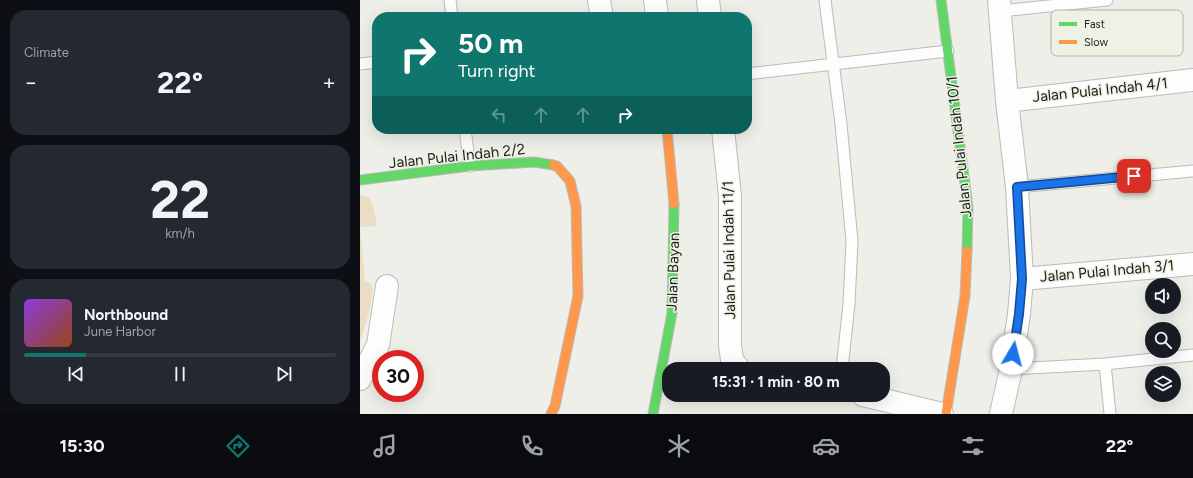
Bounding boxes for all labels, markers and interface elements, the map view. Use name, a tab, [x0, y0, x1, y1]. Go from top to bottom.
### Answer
legend	[1051, 10, 1183, 56]
text: Fast	[1084, 18, 1105, 31]
text: 50 m	[458, 26, 524, 60]
icon: right	[392, 28, 444, 80]
text: Slow	[1084, 36, 1108, 49]
text: Climate	[24, 45, 69, 60]
text: Turn right	[458, 60, 535, 82]
text: 22°	[157, 64, 203, 101]
text: −	[24, 69, 38, 96]
text: +	[322, 69, 336, 96]
street label: Jalan Pulai Indah 4/1	[1032, 74, 1168, 106]
street label: Jalan Pulai Indah 10/1	[943, 75, 975, 219]
icon: left	[488, 104, 510, 126]
icon: ahead	[530, 104, 552, 126]
icon: ahead	[572, 104, 594, 126]
icon: right	[614, 104, 636, 126]
street label: Jalan Pulai Indah 2/2	[388, 140, 526, 172]
pin	[1117, 159, 1151, 193]
icon: arrive	[1123, 165, 1145, 187]
text: 22	[150, 169, 210, 231]
street label: Jalan Pulai Indah 11/1	[719, 180, 739, 320]
text: km/h	[165, 226, 195, 241]
street label: Jalan Bayan	[663, 232, 683, 312]
street label: Jalan Pulai Indah 3/1	[1039, 256, 1175, 286]
map controls	[1145, 278, 1181, 402]
button: sound	[1145, 278, 1181, 314]
text: Northbound	[84, 306, 168, 324]
button: search	[1145, 322, 1181, 358]
text: June Harbor	[84, 324, 156, 339]
position arrow	[992, 333, 1034, 375]
speed limit sign: 30	[372, 350, 424, 402]
icon: previous	[65, 363, 87, 385]
icon: pause	[169, 363, 191, 385]
icon: next	[273, 363, 295, 385]
button: layers	[1145, 366, 1181, 402]
text: 15:31 · 1 min · 80 m	[712, 373, 840, 391]
icon: directions	[224, 432, 252, 460]
icon: music	[371, 432, 399, 460]
icon: phone	[518, 432, 546, 460]
icon: climate	[665, 432, 693, 460]
icon: car	[812, 432, 840, 460]
icon: filters	[959, 432, 987, 460]
text: 15:30	[60, 435, 105, 457]
text: 22°	[1106, 435, 1133, 457]

